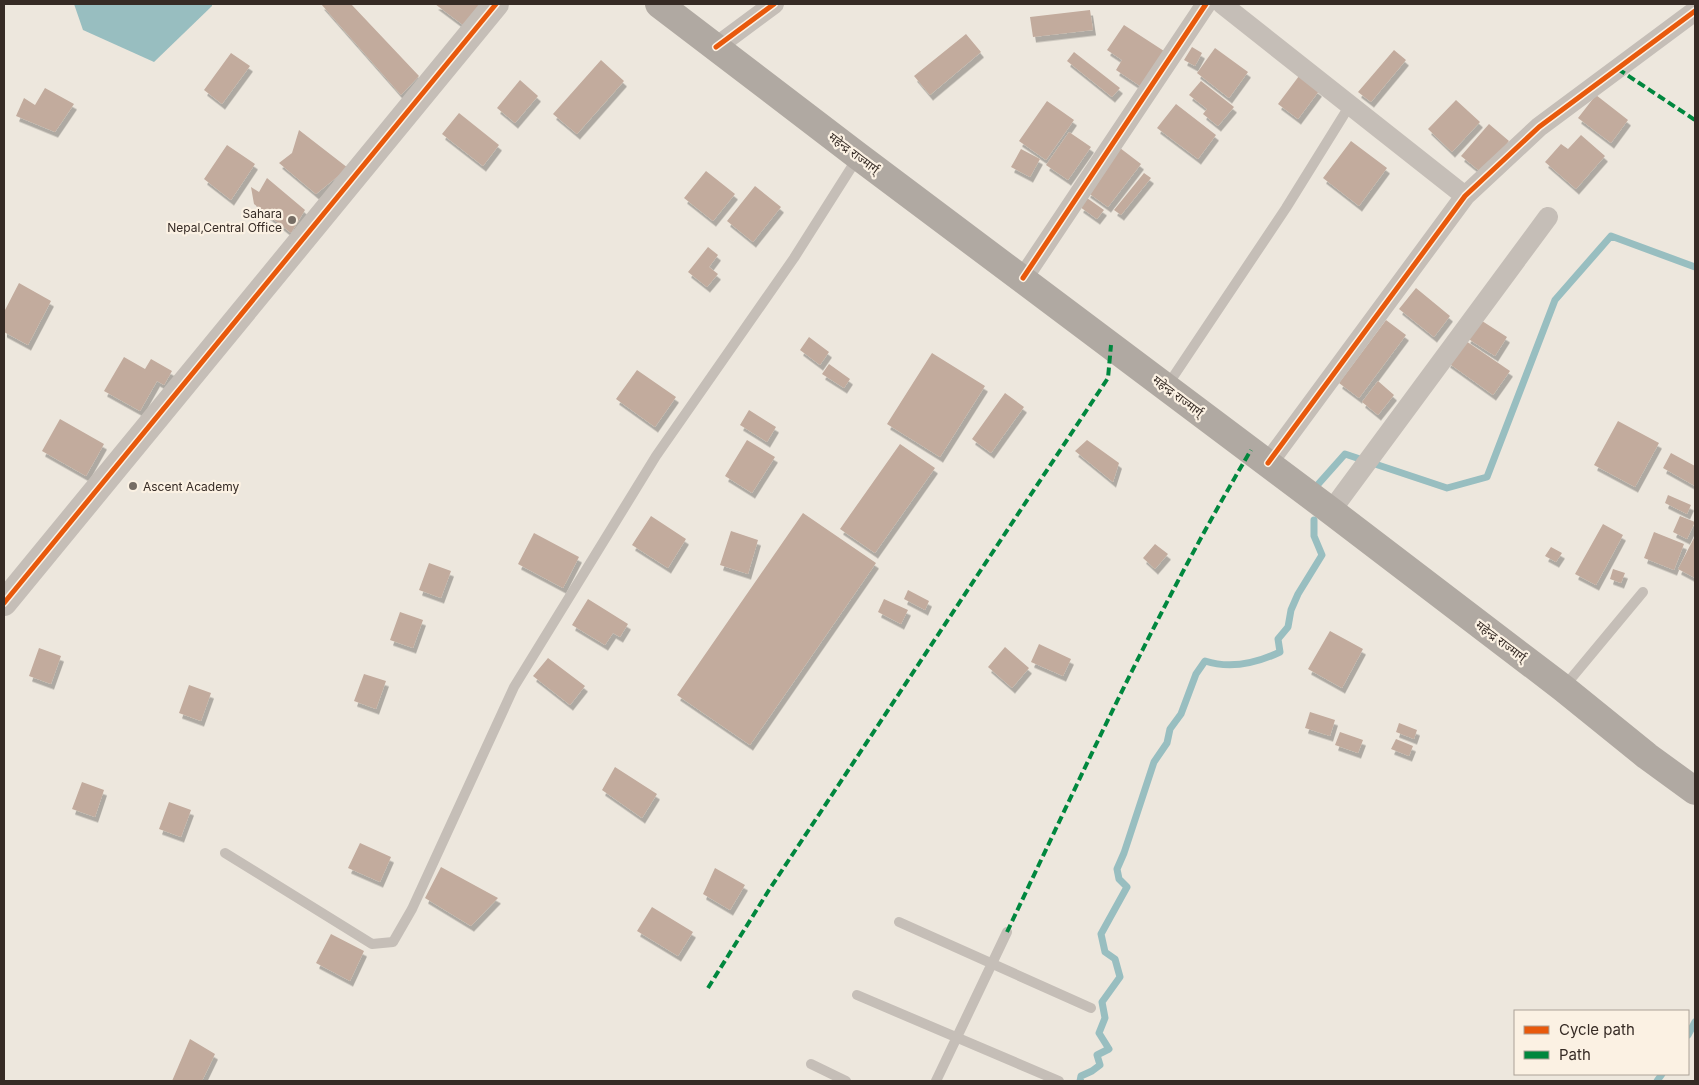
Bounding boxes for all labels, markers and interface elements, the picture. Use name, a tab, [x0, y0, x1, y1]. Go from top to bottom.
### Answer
street label: महेन्द्र राज्मार्ग्	[826, 129, 884, 178]
place label: Sahara Nepal,Central Office	[167, 206, 282, 235]
marker: Sahara Nepal,Central Office	[286, 214, 298, 226]
street label: महेन्द्र राज्मार्ग्	[1150, 372, 1208, 421]
place label: Ascent Academy	[143, 479, 240, 494]
marker: Ascent Academy	[127, 480, 139, 492]
street label: महेन्द्र राज्मार्ग्	[1473, 617, 1531, 666]
legend	[1514, 1010, 1689, 1075]
text: Cycle path	[1559, 1020, 1635, 1039]
text: Path	[1559, 1045, 1591, 1064]

